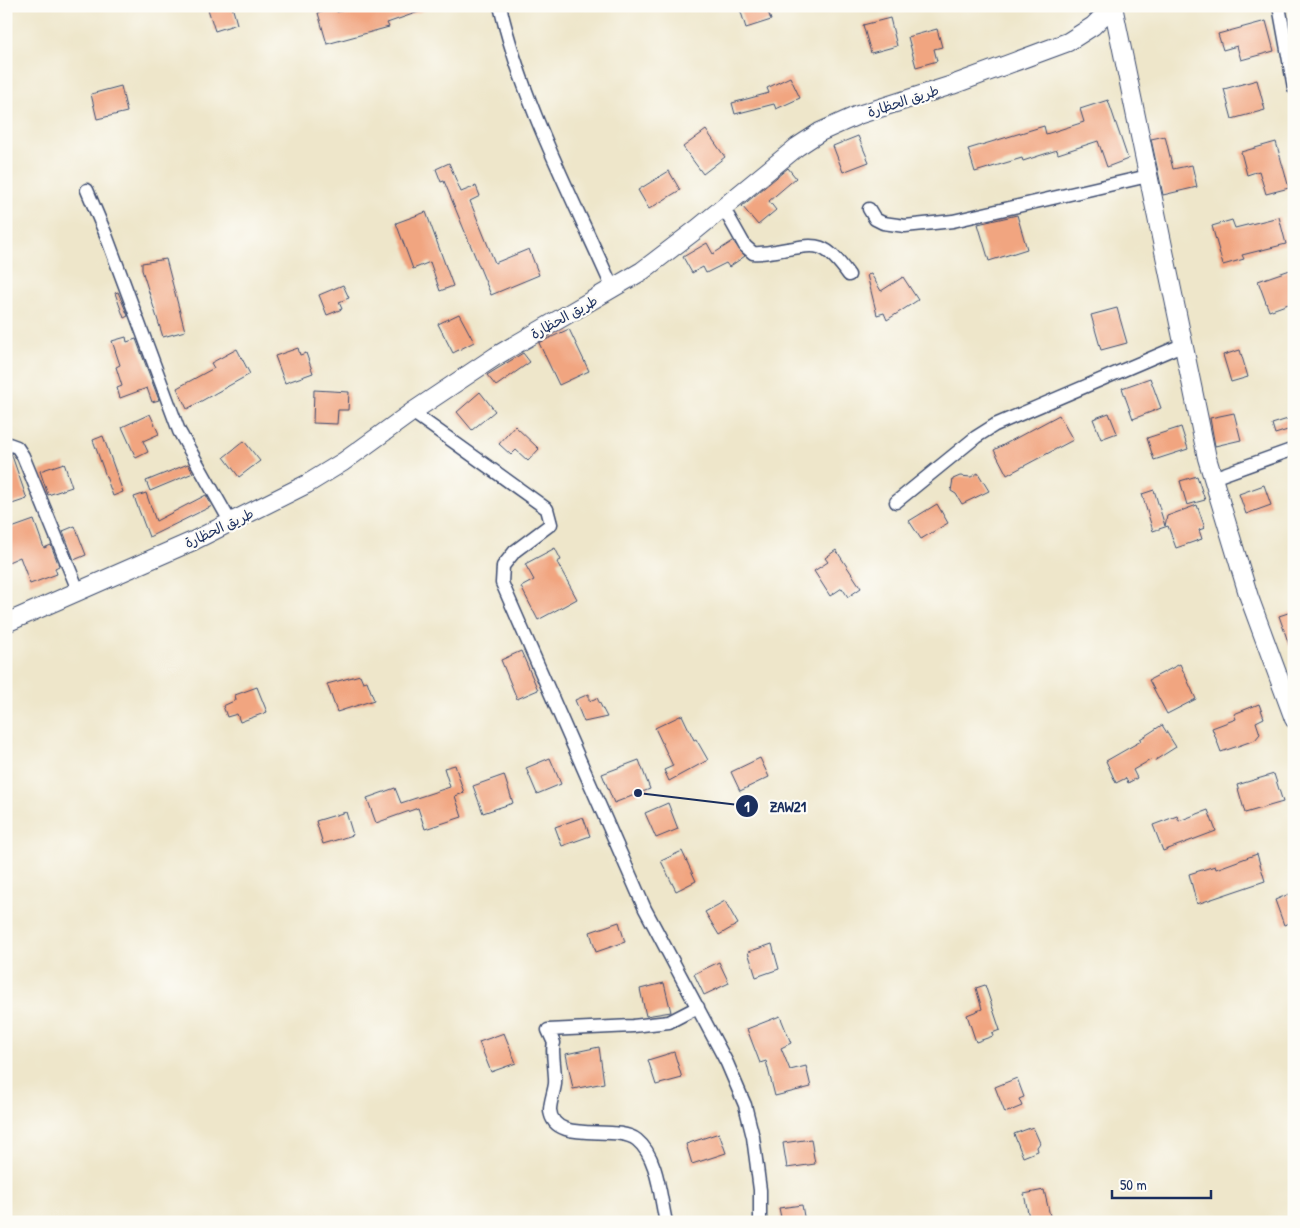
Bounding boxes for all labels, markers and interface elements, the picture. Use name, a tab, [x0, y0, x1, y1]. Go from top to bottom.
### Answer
street label: طريق الحظارة	[865, 80, 941, 121]
street label: طريق الحظارة	[527, 290, 601, 343]
street label: طريق الحظارة	[181, 503, 256, 552]
callout: ZAW21	[735, 791, 817, 821]
text: 1	[744, 796, 750, 817]
text: ZAW21	[770, 796, 807, 817]
scale bar	[1112, 1168, 1211, 1200]
text: 50 m	[1120, 1174, 1147, 1195]

